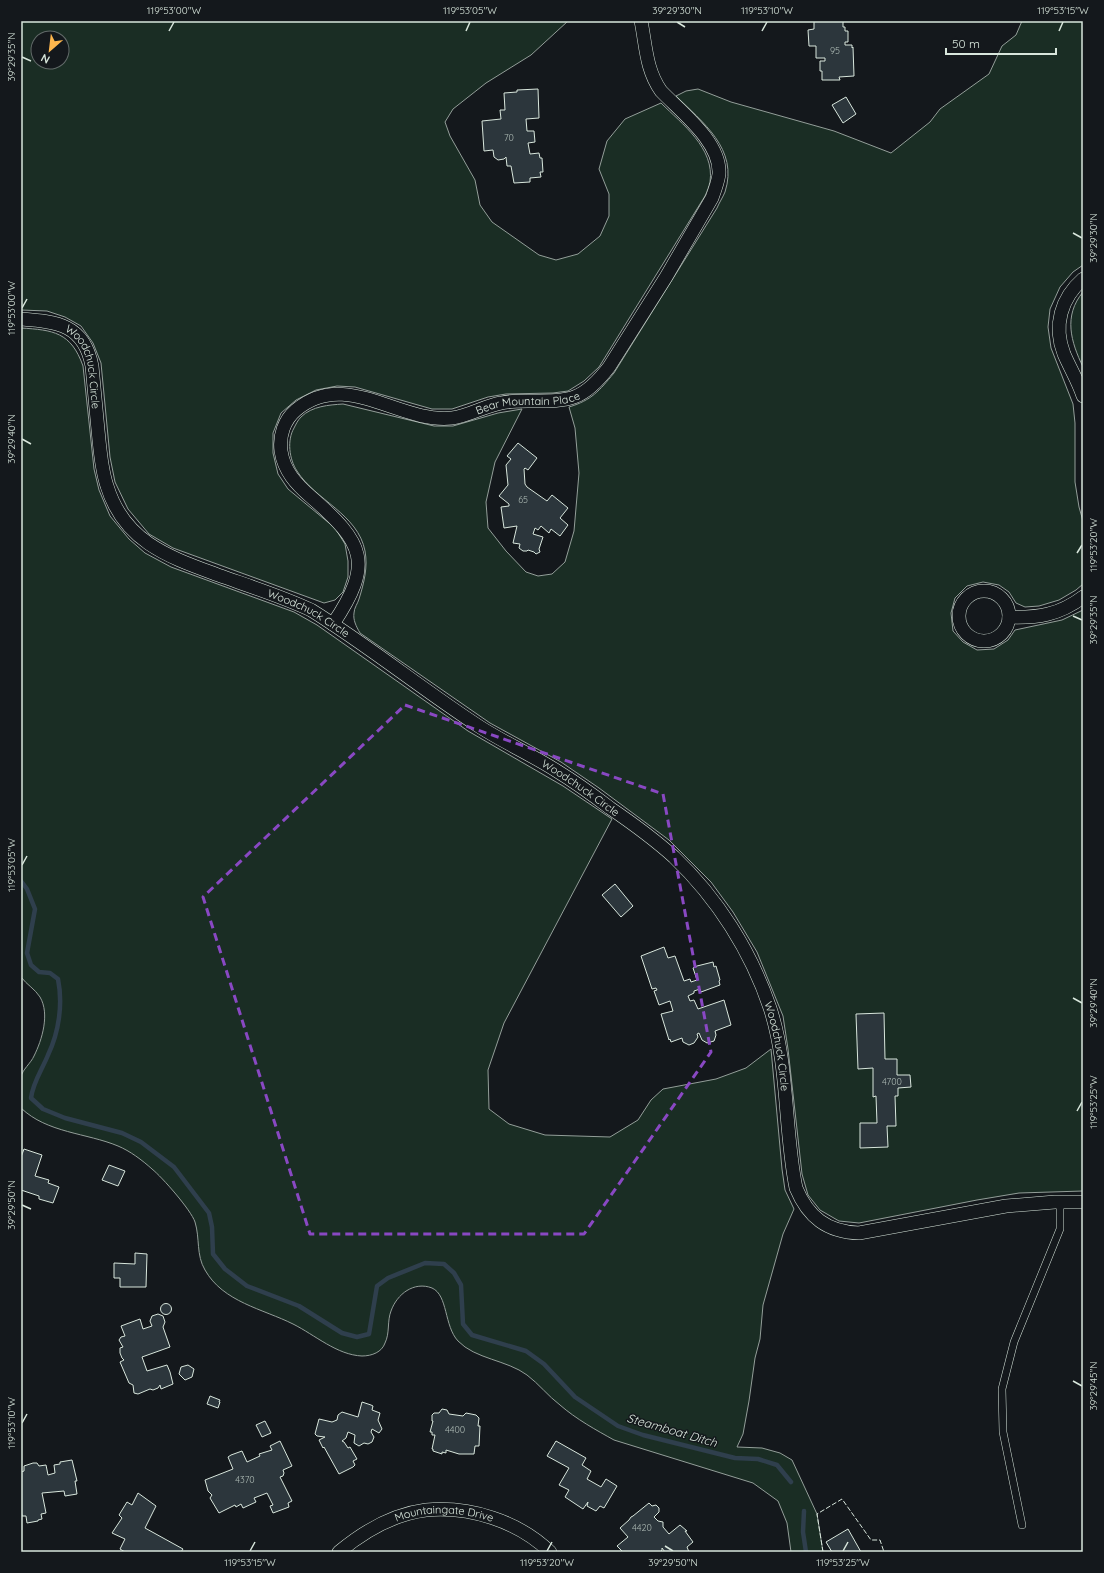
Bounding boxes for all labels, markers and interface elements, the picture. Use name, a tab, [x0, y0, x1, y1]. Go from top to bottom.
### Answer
text: 119°53'00"W	[147, 4, 201, 17]
text: 119°53'05"W	[443, 4, 497, 17]
text: 39°29'30"N	[652, 4, 702, 17]
text: 119°53'10"W	[741, 4, 793, 17]
text: 119°53'15"W	[1037, 4, 1089, 17]
north arrow	[30, 30, 70, 70]
scale bar	[946, 30, 1056, 56]
text: 39°29'35"N	[5, 33, 18, 82]
text: 50 m	[952, 36, 980, 51]
house number: 95	[830, 45, 840, 56]
text: N	[38, 51, 52, 67]
house number: 70	[504, 132, 514, 143]
text: 39°29'30"N	[1087, 213, 1100, 263]
text: 119°53'00"W	[5, 281, 18, 335]
street label: Woodchuck Circle	[63, 321, 103, 410]
street label: Bear Mountain Place	[474, 388, 582, 418]
text: 39°29'40"N	[5, 414, 18, 464]
house number: 65	[518, 494, 528, 505]
text: 119°53'20"W	[1087, 518, 1100, 572]
street label: Woodchuck Circle	[266, 586, 352, 640]
text: 39°29'35"N	[1087, 596, 1100, 645]
street label: Woodchuck Circle	[539, 756, 622, 819]
text: 119°53'05"W	[5, 838, 18, 892]
text: 39°29'40"N	[1087, 978, 1100, 1028]
street label: Woodchuck Circle	[761, 1000, 792, 1092]
text: 119°53'25"W	[1087, 1075, 1100, 1129]
house number: 4700	[882, 1076, 902, 1087]
text: 39°29'50"N	[5, 1180, 18, 1230]
text: 39°29'45"N	[1087, 1361, 1100, 1411]
text: 119°53'10"W	[5, 1397, 18, 1449]
water label: Steamboat Ditch	[625, 1410, 719, 1450]
house number: 4400	[445, 1424, 465, 1435]
house number: 4370	[235, 1474, 255, 1485]
street label: Mountaingate Drive	[393, 1502, 496, 1525]
house number: 4420	[632, 1522, 652, 1533]
text: 119°53'15"W	[224, 1556, 276, 1569]
text: 119°53'20"W	[520, 1556, 574, 1569]
text: 39°29'50"N	[648, 1556, 698, 1569]
text: 119°53'25"W	[816, 1556, 870, 1569]

